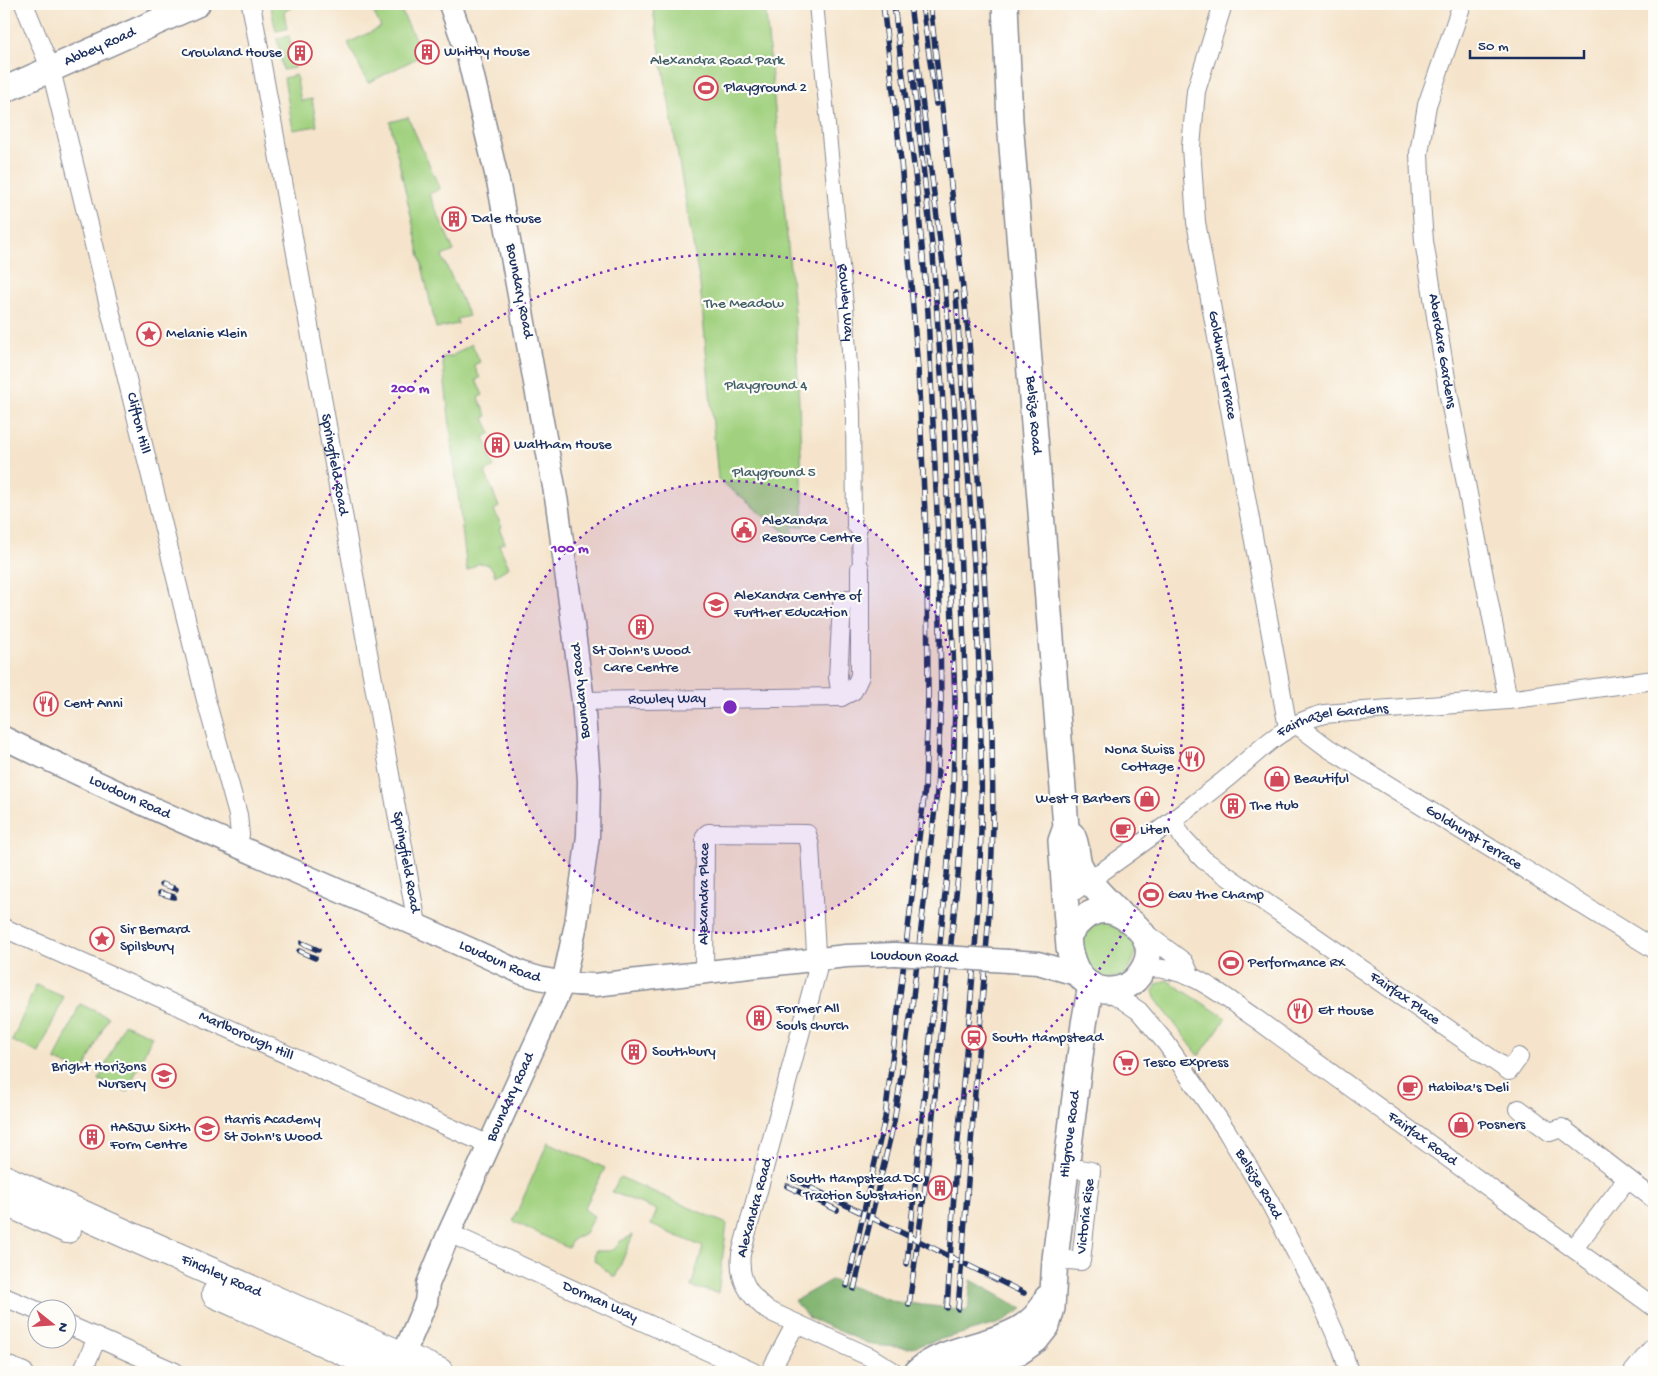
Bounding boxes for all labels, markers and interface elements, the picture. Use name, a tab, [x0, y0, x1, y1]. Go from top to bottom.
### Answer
street label: Abbey Road	[61, 23, 139, 71]
scale bar	[1470, 28, 1584, 60]
text: 50 m	[1478, 38, 1509, 56]
building icon: Whitby House	[414, 39, 440, 65]
building icon: Crowland House	[287, 40, 313, 66]
place label: Whitby House	[444, 43, 530, 61]
place label: Crowland House	[181, 44, 282, 62]
park label: Alexandra Road Park	[650, 52, 785, 70]
sports icon: Playground 2	[693, 75, 719, 101]
place label: Playground 2	[723, 79, 807, 97]
building icon: Dale House	[441, 206, 467, 232]
place label: Dale House	[471, 210, 542, 228]
street label: Boundary Road	[501, 241, 537, 341]
street label: Rowley Way	[833, 263, 857, 343]
street label: Aberdare Gardens	[1424, 292, 1460, 410]
park label: The Meadow	[703, 295, 784, 313]
street label: Goldhurst Terrace	[1203, 309, 1241, 421]
place icon: Melanie Klein	[136, 321, 162, 347]
place label: Melanie Klein	[166, 325, 247, 343]
street label: Belsize Road	[1021, 374, 1045, 456]
park label: Playground 4	[724, 377, 807, 395]
text: 200 m	[391, 380, 430, 398]
street label: Clifton Hill	[122, 391, 154, 456]
street label: Springfield Road	[316, 412, 352, 518]
building icon: Waltham House	[484, 432, 510, 458]
place label: Waltham House	[514, 436, 612, 454]
park label: Playground 5	[731, 464, 816, 482]
place label: Alexandra Resource Centre	[762, 512, 862, 547]
public building icon: Alexandra Resource Centre	[731, 517, 757, 543]
text: 100 m	[550, 540, 589, 558]
place label: Alexandra Centre of Further Education	[733, 587, 863, 622]
school or university icon: Alexandra Centre of Further Education	[703, 592, 729, 618]
building icon: St John's Wood Care Centre	[628, 614, 654, 640]
street label: Boundary Road	[567, 641, 595, 741]
place label: St John's Wood Care Centre	[592, 642, 691, 677]
street label: Rowley Way	[628, 690, 707, 709]
restaurant icon: Cent Anni	[33, 691, 59, 717]
place label: Cent Anni	[64, 695, 123, 713]
centre of rings	[721, 698, 739, 716]
street label: Fairhazel Gardens	[1273, 700, 1390, 743]
place label: Nona Swiss Cottage	[1105, 741, 1174, 776]
restaurant icon: Nona Swiss Cottage	[1179, 746, 1205, 772]
shop icon: Beautiful	[1264, 766, 1290, 792]
place label: Beautiful	[1293, 770, 1349, 788]
street label: Loudoun Road	[86, 771, 174, 824]
shop icon: West 9 Barbers	[1134, 786, 1160, 812]
place label: West 9 Barbers	[1035, 790, 1130, 808]
building icon: The Hub	[1220, 793, 1246, 819]
place label: The Hub	[1249, 797, 1299, 815]
street label: Goldhurst Terrace	[1422, 801, 1525, 874]
street label: Springfield Road	[388, 810, 424, 915]
cafe icon: Liten	[1110, 817, 1136, 843]
place label: Liten	[1140, 821, 1170, 839]
street label: Alexandra Place	[695, 843, 714, 945]
sports icon: Gav the Champ	[1138, 882, 1164, 908]
place label: Gav the Champ	[1168, 886, 1265, 904]
place label: Sir Bernard Spilsbury	[120, 921, 191, 956]
place icon: Sir Bernard Spilsbury	[89, 926, 115, 952]
street label: Loudoun Road	[456, 936, 544, 987]
street label: Loudoun Road	[870, 946, 959, 968]
sports icon: Performance RX	[1218, 950, 1244, 976]
place label: Performance RX	[1247, 954, 1346, 972]
street label: Fairfax Place	[1365, 968, 1443, 1030]
restaurant icon: Et House	[1287, 998, 1313, 1024]
place label: Former All Souls church	[775, 1000, 849, 1035]
place label: Et House	[1318, 1002, 1374, 1020]
building icon: Former All Souls church	[746, 1005, 772, 1031]
street label: Marlborough Hill	[196, 1007, 296, 1065]
station icon: South Hampstead	[961, 1025, 987, 1051]
place label: South Hampstead	[992, 1029, 1104, 1047]
building icon: Southbury	[621, 1039, 647, 1065]
place label: Southbury	[652, 1043, 716, 1061]
street label: Boundary Road	[482, 1049, 539, 1146]
supermarket icon: Tesco Express	[1113, 1050, 1139, 1076]
place label: Tesco Express	[1143, 1054, 1229, 1072]
place label: Bright Horizons Nursery	[51, 1058, 147, 1093]
school or university icon: Bright Horizons Nursery	[151, 1063, 177, 1089]
cafe icon: Habiba's Deli	[1397, 1075, 1423, 1101]
place label: Habiba's Deli	[1428, 1079, 1509, 1097]
street label: Hilgrove Road	[1056, 1089, 1085, 1179]
street label: Fairfax Road	[1383, 1107, 1462, 1171]
place label: Harris Academy St John's Wood	[224, 1111, 323, 1146]
shop icon: Posners	[1448, 1112, 1474, 1138]
school or university icon: Harris Academy St John's Wood	[194, 1116, 220, 1142]
place label: Posners	[1477, 1116, 1526, 1134]
place label: HASJW Sixth Form Centre	[109, 1119, 191, 1154]
building icon: HASJW Sixth Form Centre	[79, 1124, 105, 1150]
street label: Belsize Road	[1230, 1145, 1286, 1223]
street label: Alexandra Road	[733, 1155, 777, 1260]
place label: South Hampstead DC Traction Substation	[790, 1170, 923, 1205]
building icon: South Hampstead DC Traction Substation	[927, 1175, 953, 1201]
street label: Victoria Rise	[1073, 1178, 1099, 1256]
street label: Finchley Road	[177, 1250, 265, 1302]
street label: Dorman Way	[558, 1277, 641, 1327]
north arrow	[28, 1298, 78, 1348]
text: N	[53, 1320, 72, 1334]

